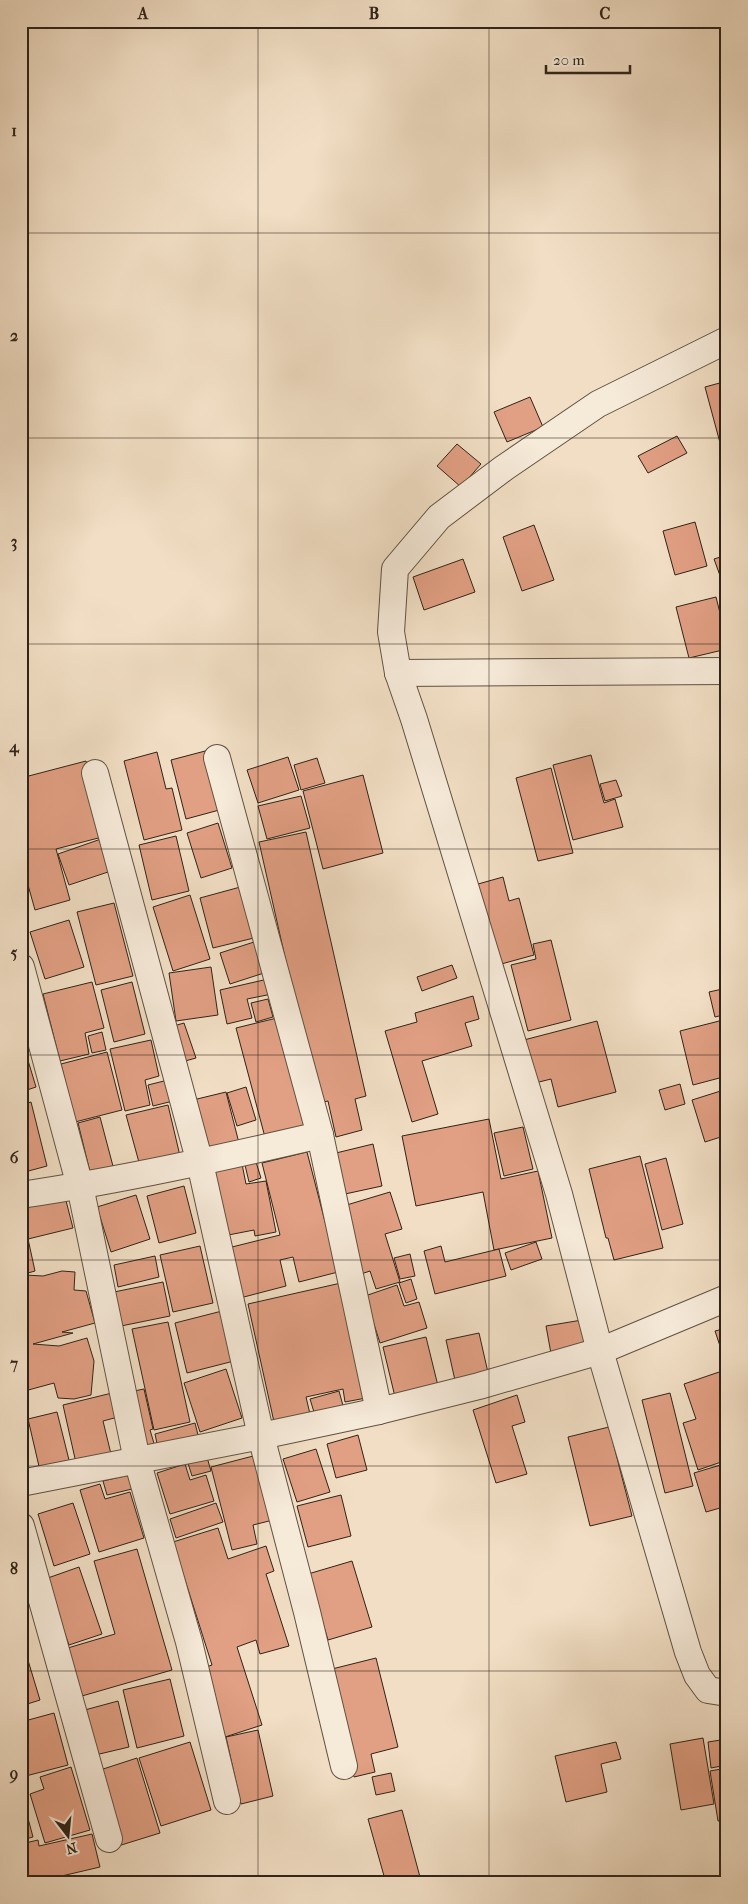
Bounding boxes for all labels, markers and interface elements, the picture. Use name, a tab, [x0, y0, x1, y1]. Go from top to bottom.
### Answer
text: A	[137, 4, 149, 23]
text: B	[369, 4, 379, 23]
text: C	[600, 4, 611, 23]
scale bar	[546, 42, 629, 74]
text: 20 m	[553, 51, 585, 69]
text: 1	[11, 121, 17, 140]
text: 2	[10, 326, 18, 345]
text: 3	[11, 532, 17, 552]
text: 4	[8, 737, 20, 757]
text: 5	[11, 943, 18, 962]
text: 6	[10, 1148, 19, 1167]
text: 7	[9, 1354, 18, 1373]
text: 8	[10, 1559, 18, 1578]
text: 9	[9, 1764, 18, 1784]
north arrow	[42, 1812, 92, 1862]
text: N	[64, 1838, 79, 1858]

